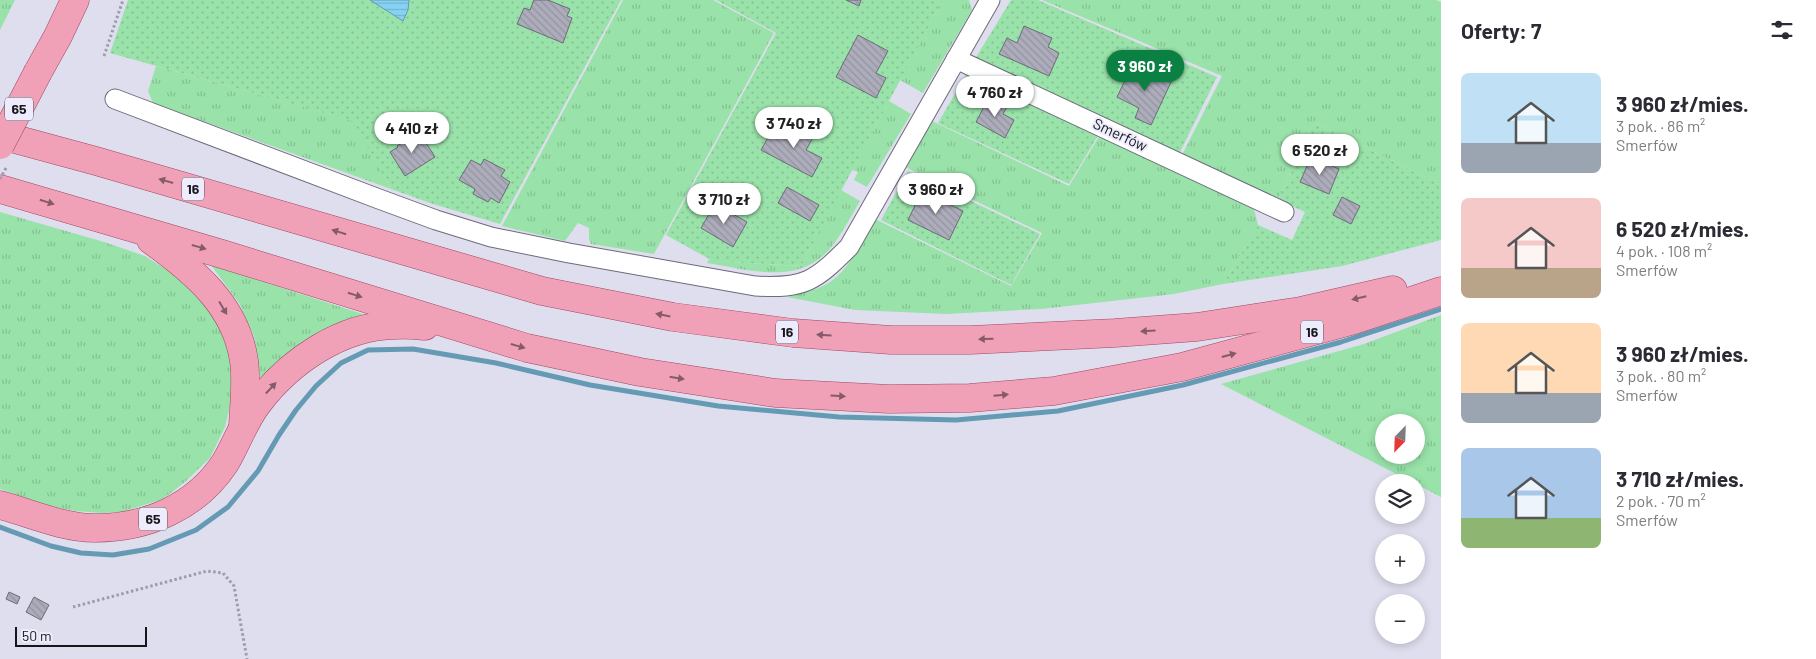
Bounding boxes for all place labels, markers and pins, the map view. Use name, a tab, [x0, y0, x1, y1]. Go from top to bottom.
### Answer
pin: 3 960 zł	[1093, 49, 1197, 92]
pin: 4 760 zł	[943, 76, 1047, 118]
pin: 3 740 zł	[742, 106, 846, 149]
pin: 4 410 zł	[360, 112, 464, 154]
pin: 6 520 zł	[1268, 134, 1372, 176]
pin: 3 960 zł	[884, 172, 988, 215]
pin: 3 710 zł	[672, 182, 776, 225]

